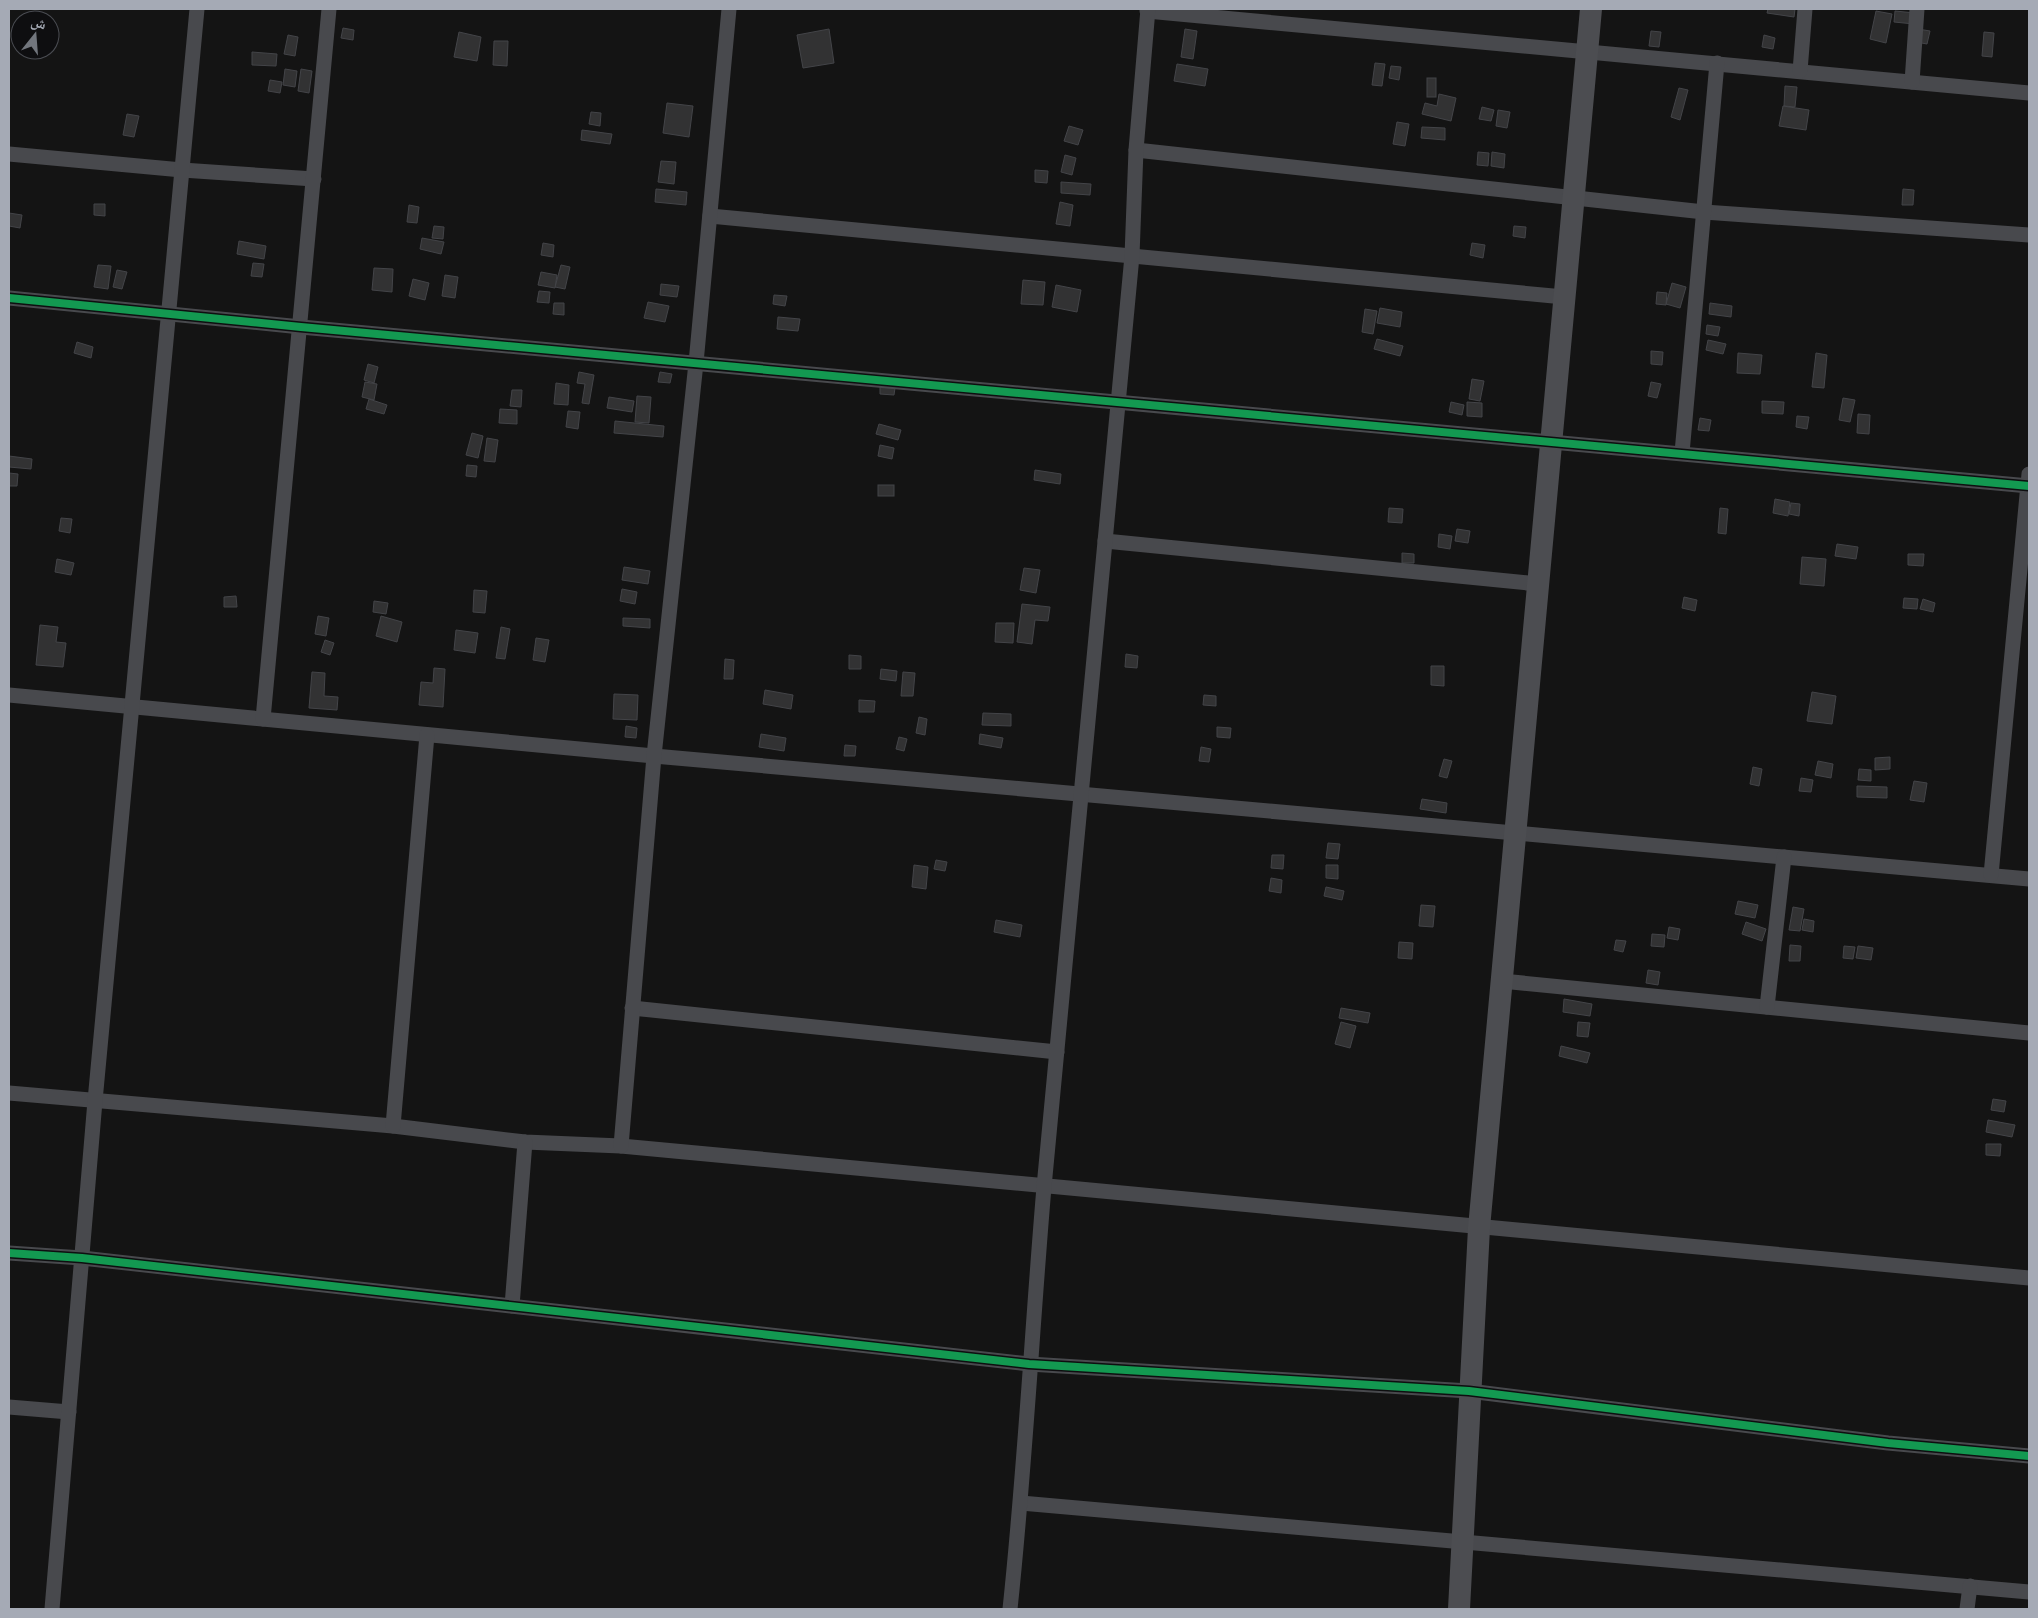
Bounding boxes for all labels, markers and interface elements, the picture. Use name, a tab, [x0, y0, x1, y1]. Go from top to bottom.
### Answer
north arrow	[10, 10, 60, 60]
text: ش	[29, 12, 49, 33]

